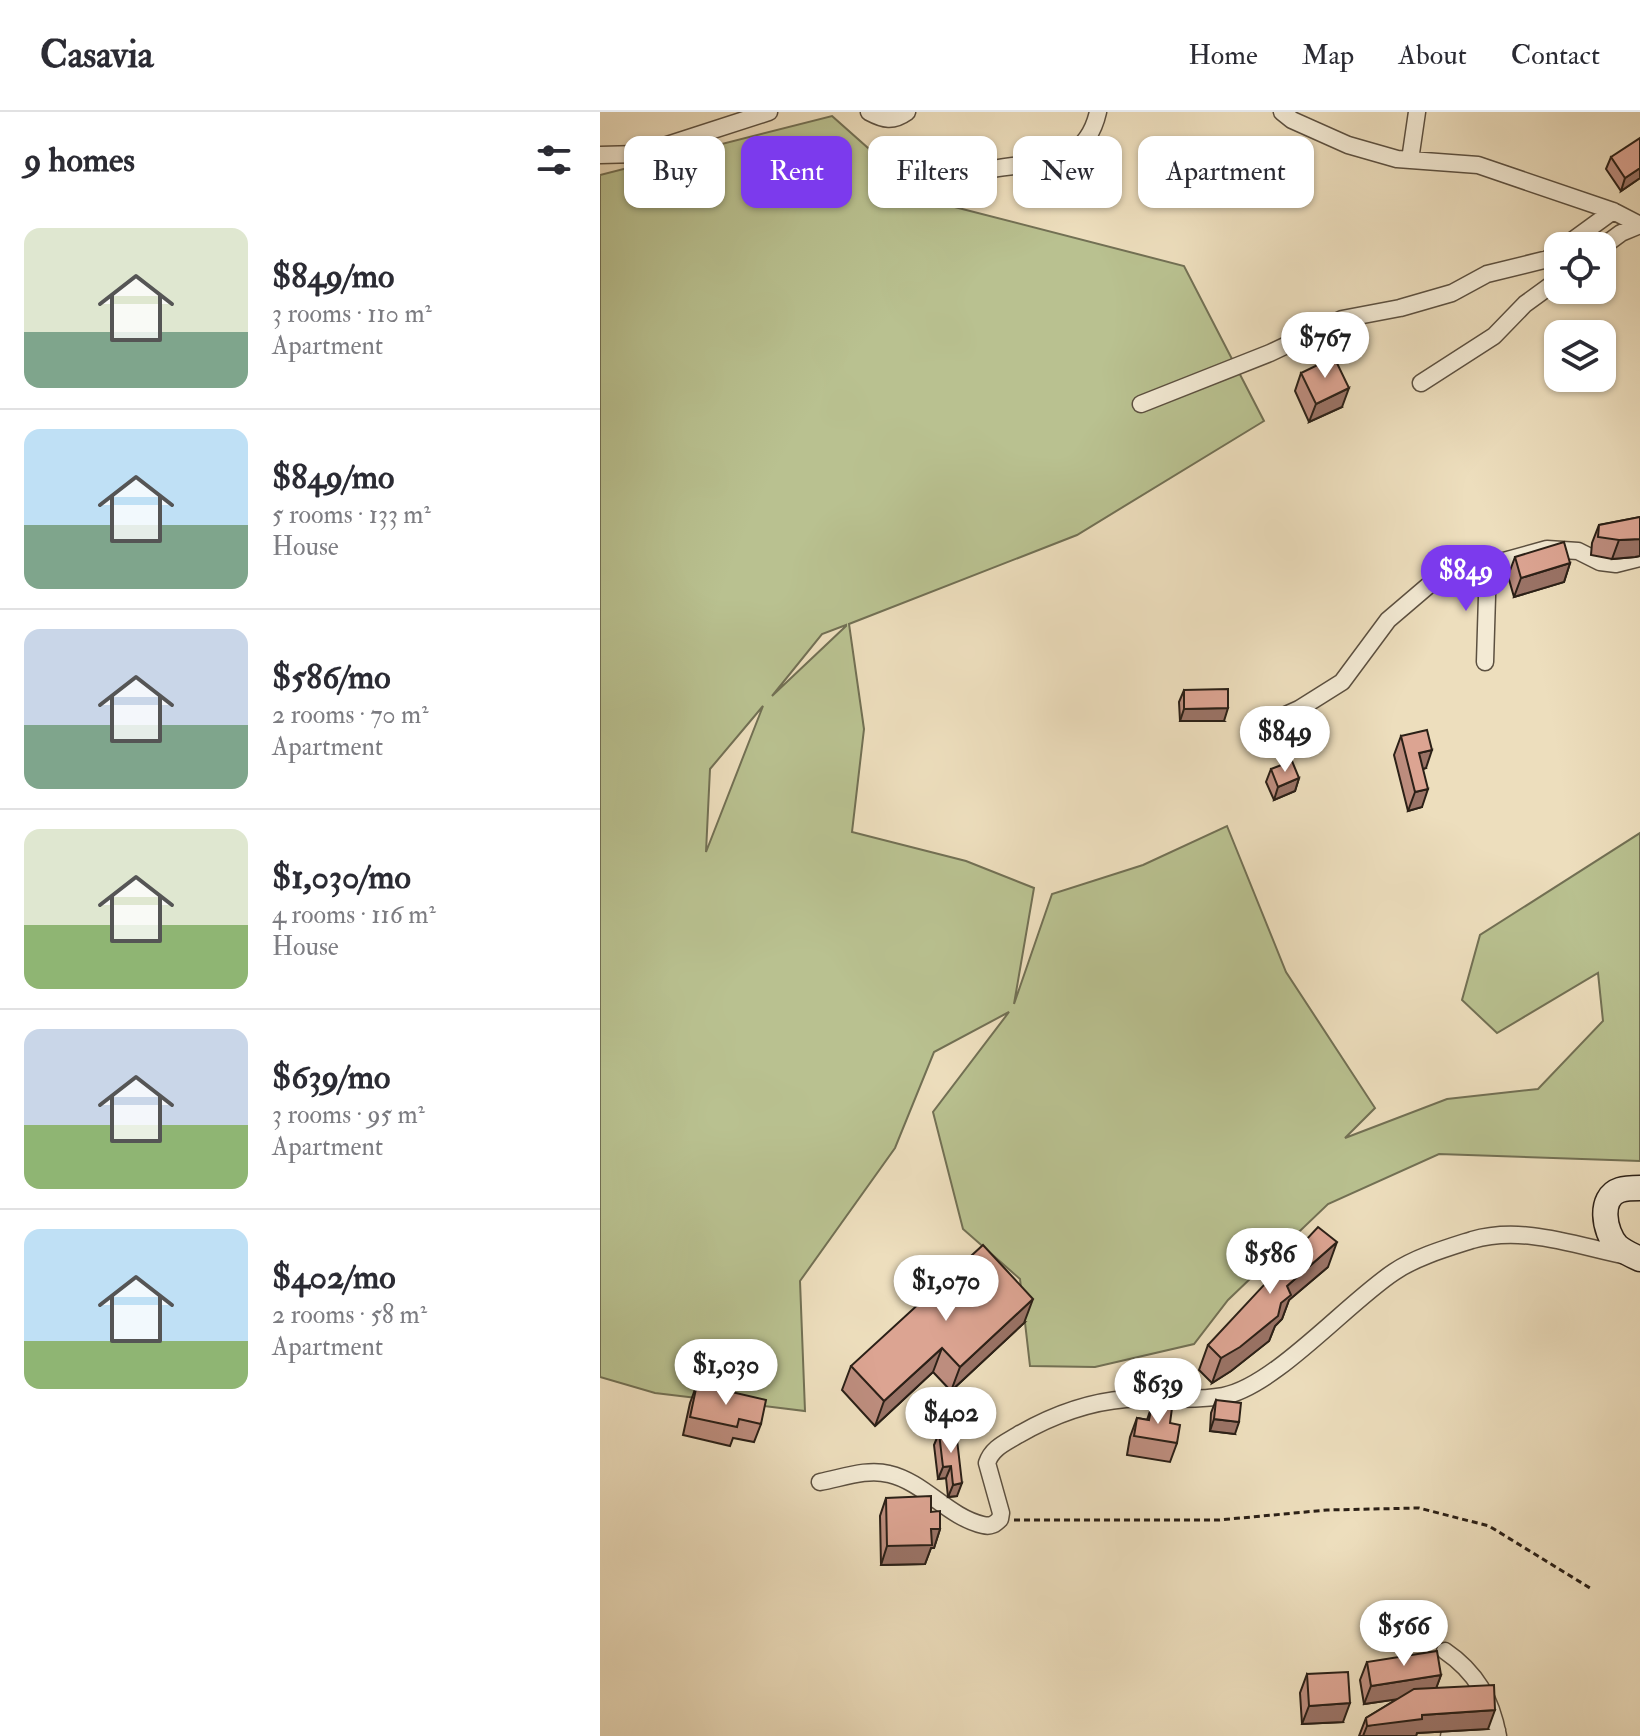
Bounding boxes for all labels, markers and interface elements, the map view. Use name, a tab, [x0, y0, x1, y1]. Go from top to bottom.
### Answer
text: Casavia	[40, 31, 153, 79]
text: Home	[1188, 38, 1258, 73]
text: Map	[1302, 38, 1354, 73]
text: About	[1398, 38, 1467, 73]
text: Contact	[1511, 38, 1600, 73]
chip: Buy	[624, 136, 725, 208]
chip: Rent	[741, 136, 852, 208]
chip: Filters	[868, 136, 997, 208]
chip: New	[1013, 136, 1122, 208]
chip: Apartment	[1138, 136, 1314, 208]
icon: filters	[532, 138, 576, 182]
text: 9 homes	[24, 139, 135, 182]
map controls	[1544, 232, 1616, 392]
button: locate	[1544, 232, 1616, 304]
text: $849/mo	[272, 255, 394, 298]
icon: home	[88, 260, 184, 356]
text: 3 rooms · 110 m²	[272, 298, 432, 330]
pin: $767	[1278, 312, 1372, 380]
button: layers	[1544, 320, 1616, 392]
text: $767	[1299, 322, 1351, 354]
text: Apartment	[272, 330, 383, 362]
text: $849/mo	[272, 456, 394, 499]
icon: home	[88, 461, 184, 557]
text: 5 rooms · 133 m²	[272, 499, 431, 531]
text: House	[272, 531, 339, 563]
pin: $849	[1419, 545, 1513, 613]
text: $849	[1439, 555, 1493, 587]
text: $586/mo	[272, 656, 391, 699]
icon: home	[88, 661, 184, 757]
text: 2 rooms · 70 m²	[272, 699, 429, 731]
pin: $849	[1238, 706, 1332, 774]
text: $849	[1258, 716, 1312, 748]
text: Apartment	[272, 731, 383, 763]
text: $1,030/mo	[272, 856, 411, 899]
icon: home	[88, 861, 184, 957]
text: 4 rooms · 116 m²	[272, 899, 436, 931]
text: House	[272, 931, 339, 963]
text: $639/mo	[272, 1056, 390, 1099]
icon: home	[88, 1061, 184, 1157]
text: 3 rooms · 95 m²	[272, 1099, 425, 1131]
text: Apartment	[272, 1131, 383, 1163]
pin: $586	[1223, 1228, 1317, 1296]
text: $586	[1244, 1238, 1296, 1270]
pin: $1,070	[881, 1255, 1011, 1323]
text: $402/mo	[272, 1256, 396, 1299]
icon: home	[88, 1261, 184, 1357]
text: $1,070	[912, 1265, 980, 1297]
text: 2 rooms · 58 m²	[272, 1299, 427, 1331]
text: Apartment	[272, 1331, 383, 1363]
pin: $1,030	[661, 1339, 791, 1407]
text: $1,030	[693, 1349, 759, 1381]
pin: $639	[1111, 1358, 1205, 1426]
text: $639	[1132, 1368, 1184, 1400]
pin: $402	[904, 1387, 998, 1455]
text: $402	[923, 1397, 979, 1429]
pin: $566	[1357, 1600, 1451, 1668]
text: $566	[1378, 1610, 1430, 1642]

